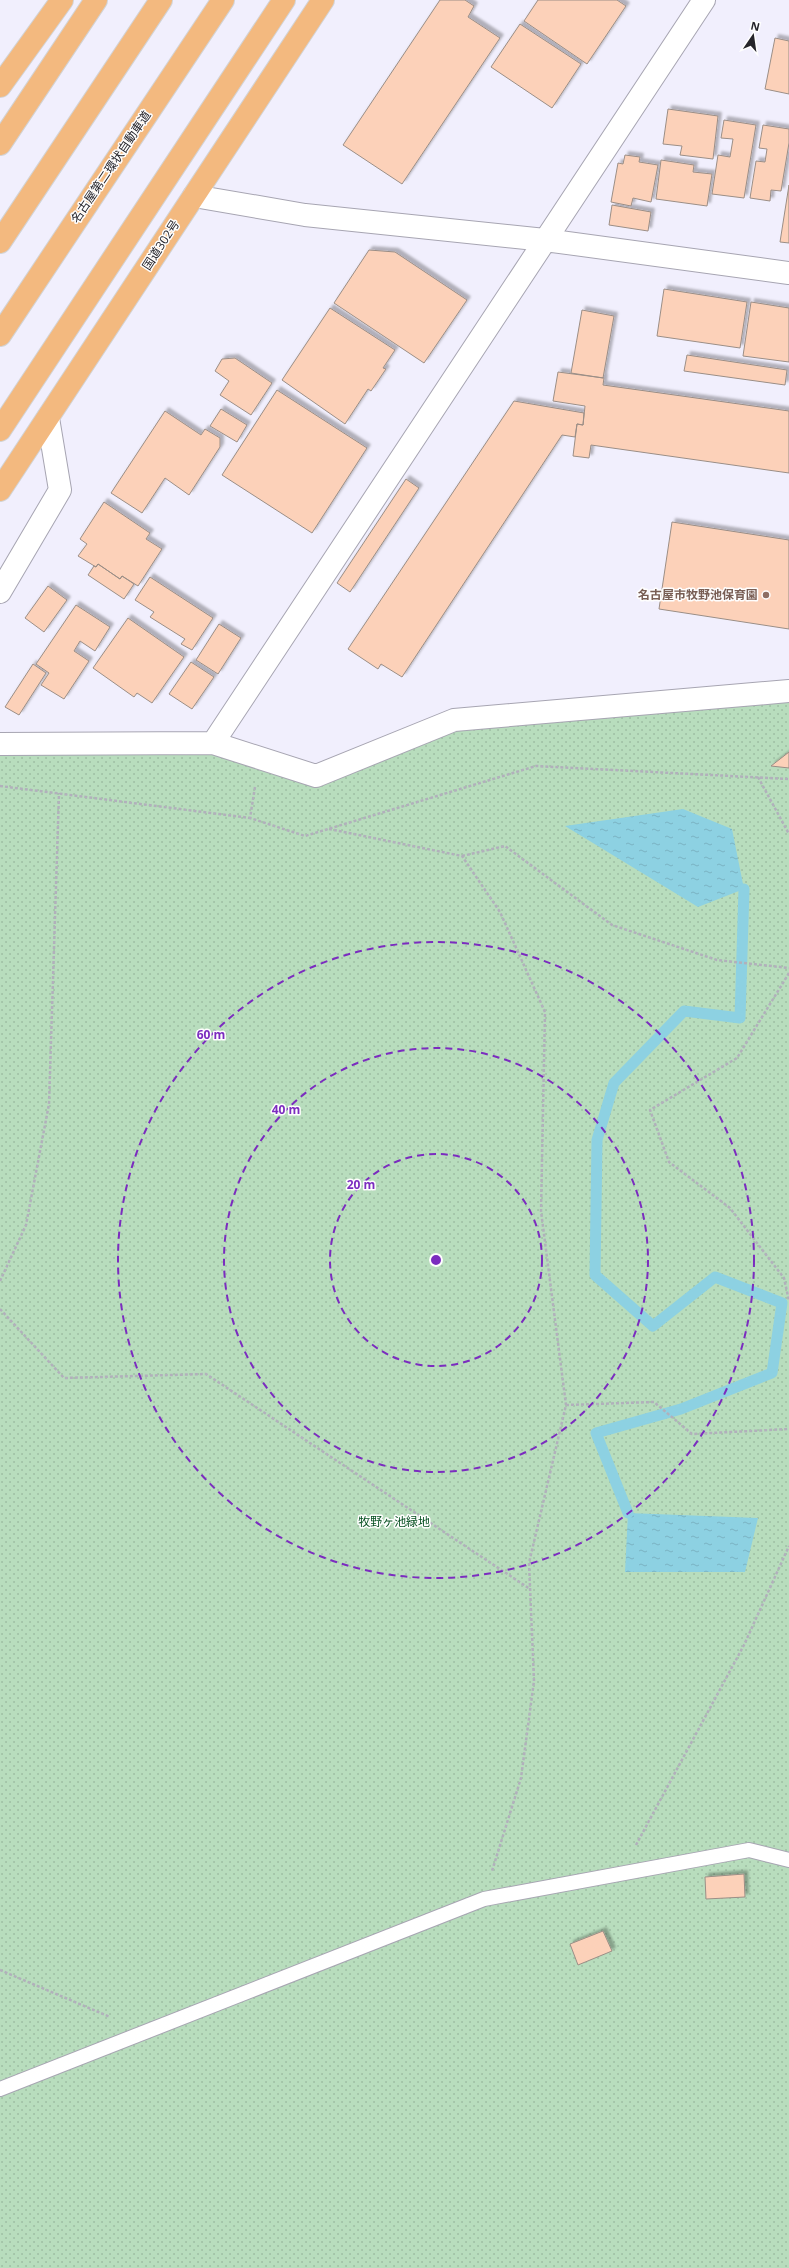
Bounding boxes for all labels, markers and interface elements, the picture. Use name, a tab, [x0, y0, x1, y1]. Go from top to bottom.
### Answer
north arrow	[733, 16, 773, 56]
text: N	[749, 17, 761, 34]
street label: 名古屋第二環状自動車道	[67, 107, 155, 226]
street label: 国道302号	[138, 216, 183, 273]
place label: 名古屋市牧野池保育園	[638, 586, 758, 603]
marker: 名古屋市牧野池保育園	[761, 590, 771, 600]
text: 60 m	[197, 1026, 225, 1043]
text: 40 m	[272, 1101, 300, 1118]
text: 20 m	[347, 1176, 375, 1193]
centre of rings	[429, 1253, 443, 1267]
park label: 牧野ヶ池緑地	[358, 1513, 430, 1530]

